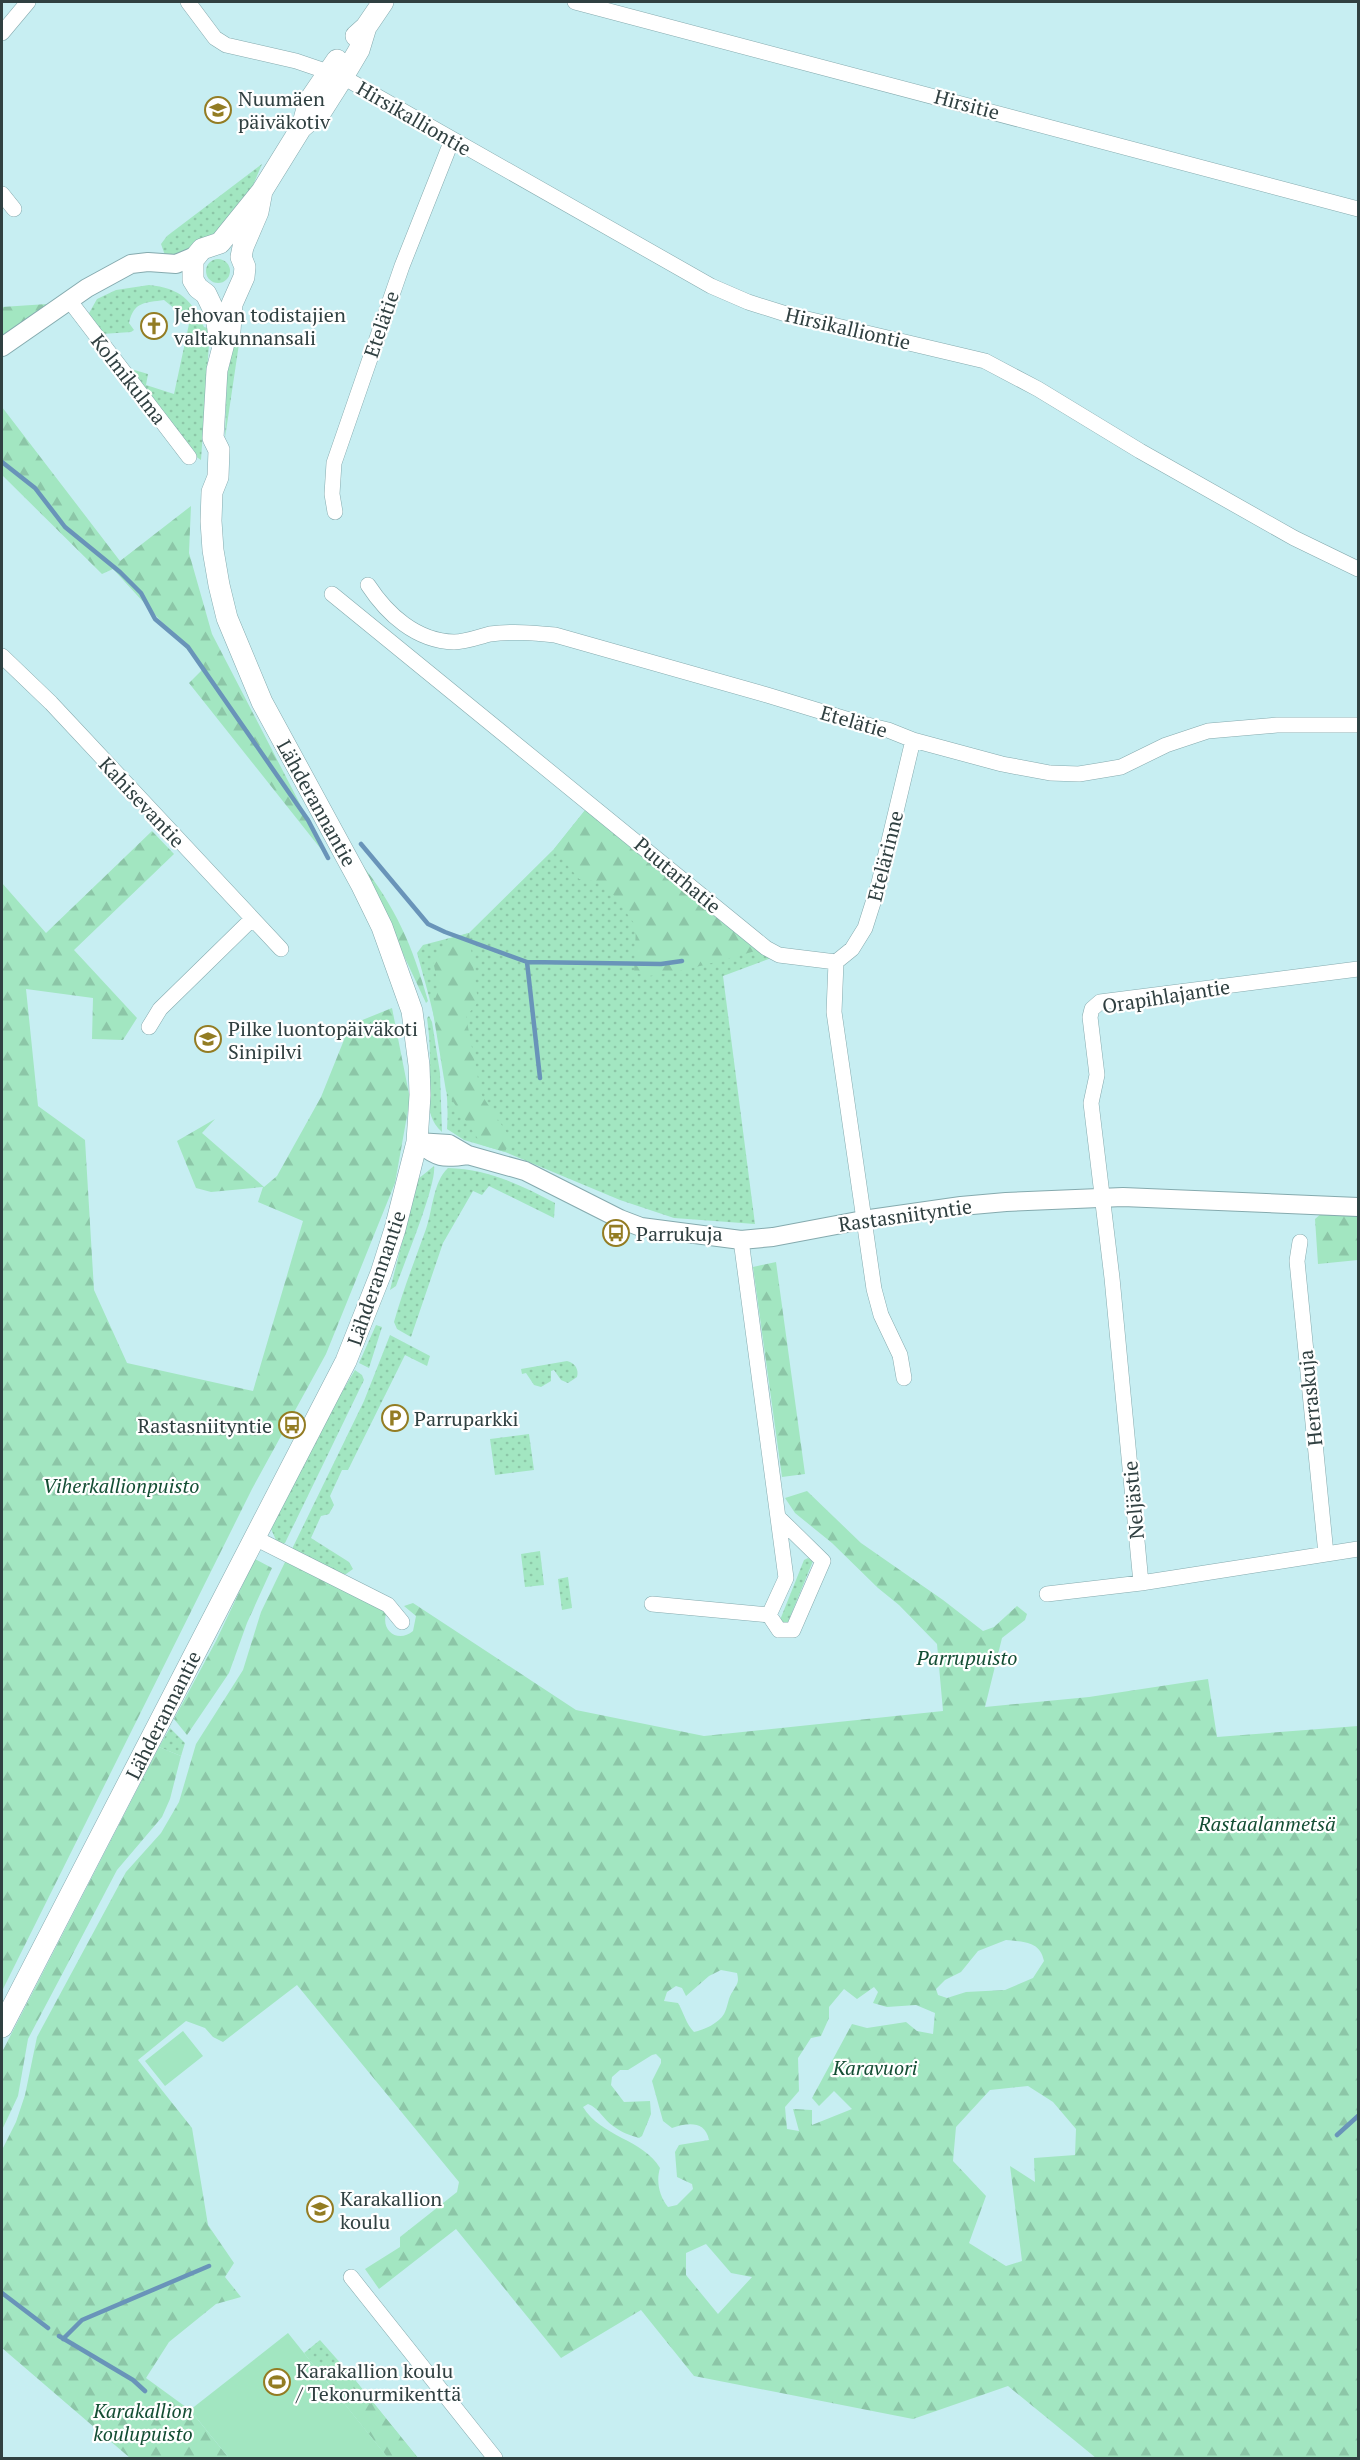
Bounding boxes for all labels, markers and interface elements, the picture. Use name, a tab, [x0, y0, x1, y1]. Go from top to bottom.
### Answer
street label: Hirsikalliontie	[352, 74, 476, 162]
street label: Hirsitie	[931, 82, 1003, 126]
place label: Nuumäen päiväkotiv	[238, 85, 331, 135]
school or university icon: Nuumäen päiväkotiv	[203, 95, 233, 125]
street label: Etelätie	[357, 287, 405, 361]
street label: Hirsikalliontie	[783, 300, 913, 356]
place label: Jehovan todistajien valtakunnansali	[173, 301, 346, 351]
church icon: Jehovan todistajien valtakunnansali	[139, 311, 169, 341]
street label: Kolmikulma	[85, 328, 173, 430]
street label: Etelätie	[817, 699, 891, 743]
street label: Lähderannantie	[271, 735, 363, 871]
street label: Kahisevantie	[93, 751, 191, 853]
street label: Etelärinne	[861, 808, 909, 904]
street label: Puutarhatie	[629, 831, 727, 919]
street label: Orapihlajantie	[1100, 973, 1232, 1019]
place label: Pilke luontopäiväkoti Sinipilvi	[228, 1015, 418, 1065]
school or university icon: Pilke luontopäiväkoti Sinipilvi	[193, 1024, 223, 1054]
street label: Rastasniityntie	[837, 1192, 973, 1238]
street label: Lähderannantie	[340, 1207, 412, 1349]
bus stop icon: Parrukuja	[601, 1218, 631, 1248]
place label: Parrukuja	[636, 1220, 723, 1247]
street label: Herraskuja	[1292, 1349, 1328, 1447]
parking icon: Parruparkki	[380, 1403, 410, 1433]
place label: Parruparkki	[414, 1405, 519, 1432]
bus stop icon: Rastasniityntie	[277, 1410, 307, 1440]
place label: Rastasniityntie	[138, 1412, 272, 1439]
street label: Neljästie	[1116, 1460, 1150, 1540]
park label: Viherkallionpuisto	[42, 1472, 200, 1499]
park label: Parrupuisto	[916, 1644, 1017, 1671]
street label: Lähderannantie	[119, 1646, 207, 1784]
park label: Rastaalanmetsä	[1197, 1810, 1336, 1837]
park label: Karavuori	[832, 2054, 918, 2081]
place label: Karakallion koulu	[340, 2185, 442, 2235]
school or university icon: Karakallion koulu	[305, 2194, 335, 2224]
place label: Karakallion koulu / Tekonurmikenttä	[295, 2357, 461, 2407]
sports icon: Karakallion koulu / Tekonurmikenttä	[262, 2367, 292, 2397]
park label: Karakallion koulupuisto	[92, 2397, 193, 2447]

